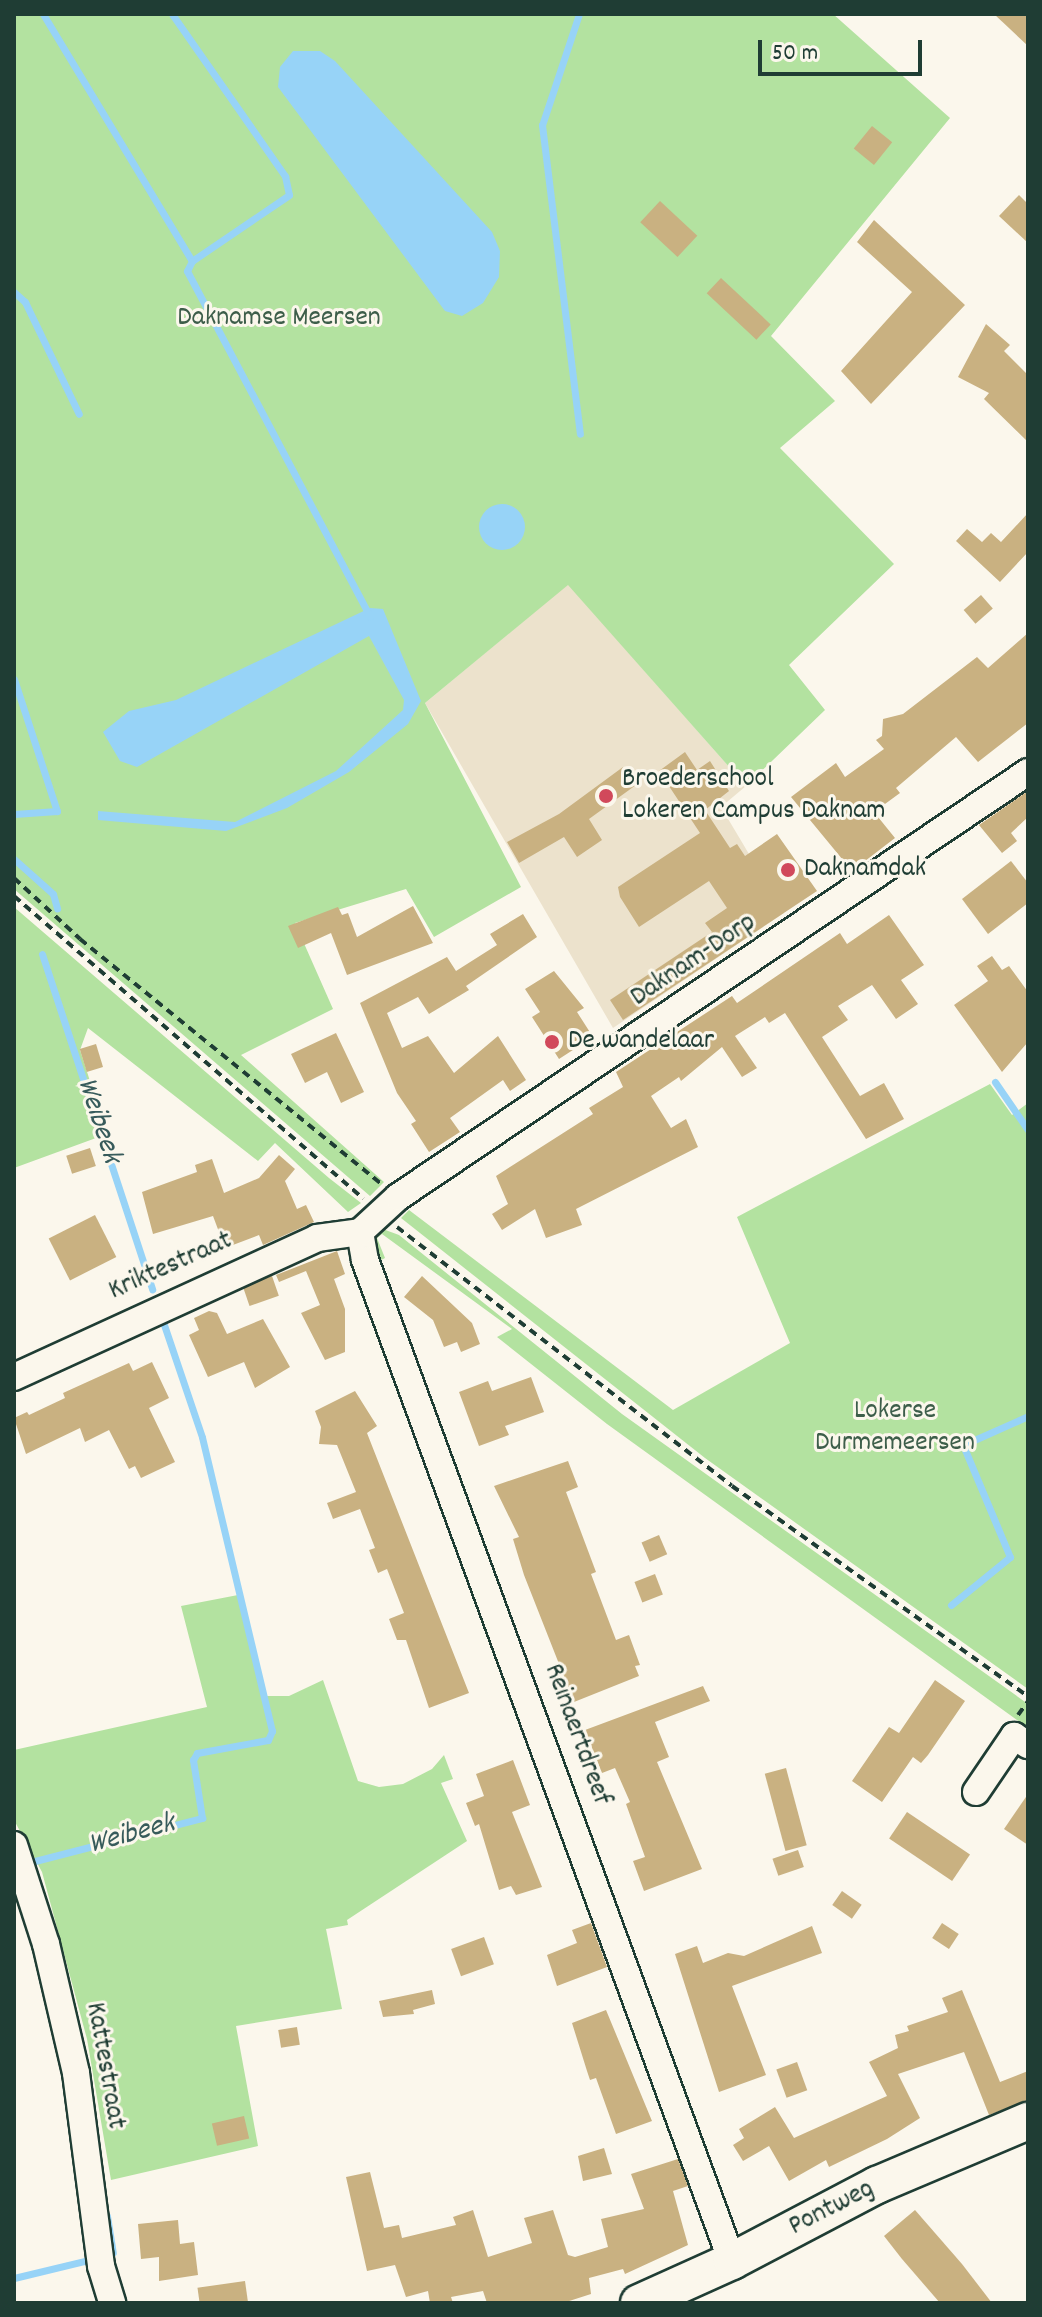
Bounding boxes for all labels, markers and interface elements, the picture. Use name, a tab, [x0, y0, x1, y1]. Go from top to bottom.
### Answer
scale bar	[762, 24, 926, 74]
text: 50 m	[772, 37, 818, 71]
park label: Daknamse Meersen	[177, 302, 381, 336]
place label: Broederschool Lokeren Campus Daknam	[622, 763, 886, 829]
marker: Broederschool Lokeren Campus Daknam	[597, 787, 615, 805]
place label: Daknamdak	[804, 853, 926, 887]
marker: Daknamdak	[779, 861, 797, 879]
street label: Daknam-Dorp	[625, 907, 763, 1015]
place label: De wandelaar	[568, 1025, 714, 1059]
marker: De wandelaar	[543, 1033, 561, 1051]
water label: Weibeek	[66, 1074, 128, 1168]
street label: Kriktestraat	[104, 1225, 238, 1309]
park label: Lokerse Durmemeersen	[815, 1395, 975, 1461]
street label: Reinaertdreef	[535, 1660, 617, 1810]
water label: Weibeek	[85, 1807, 179, 1865]
street label: Kattestraat	[76, 2000, 132, 2132]
street label: Pontweg	[784, 2173, 880, 2245]

